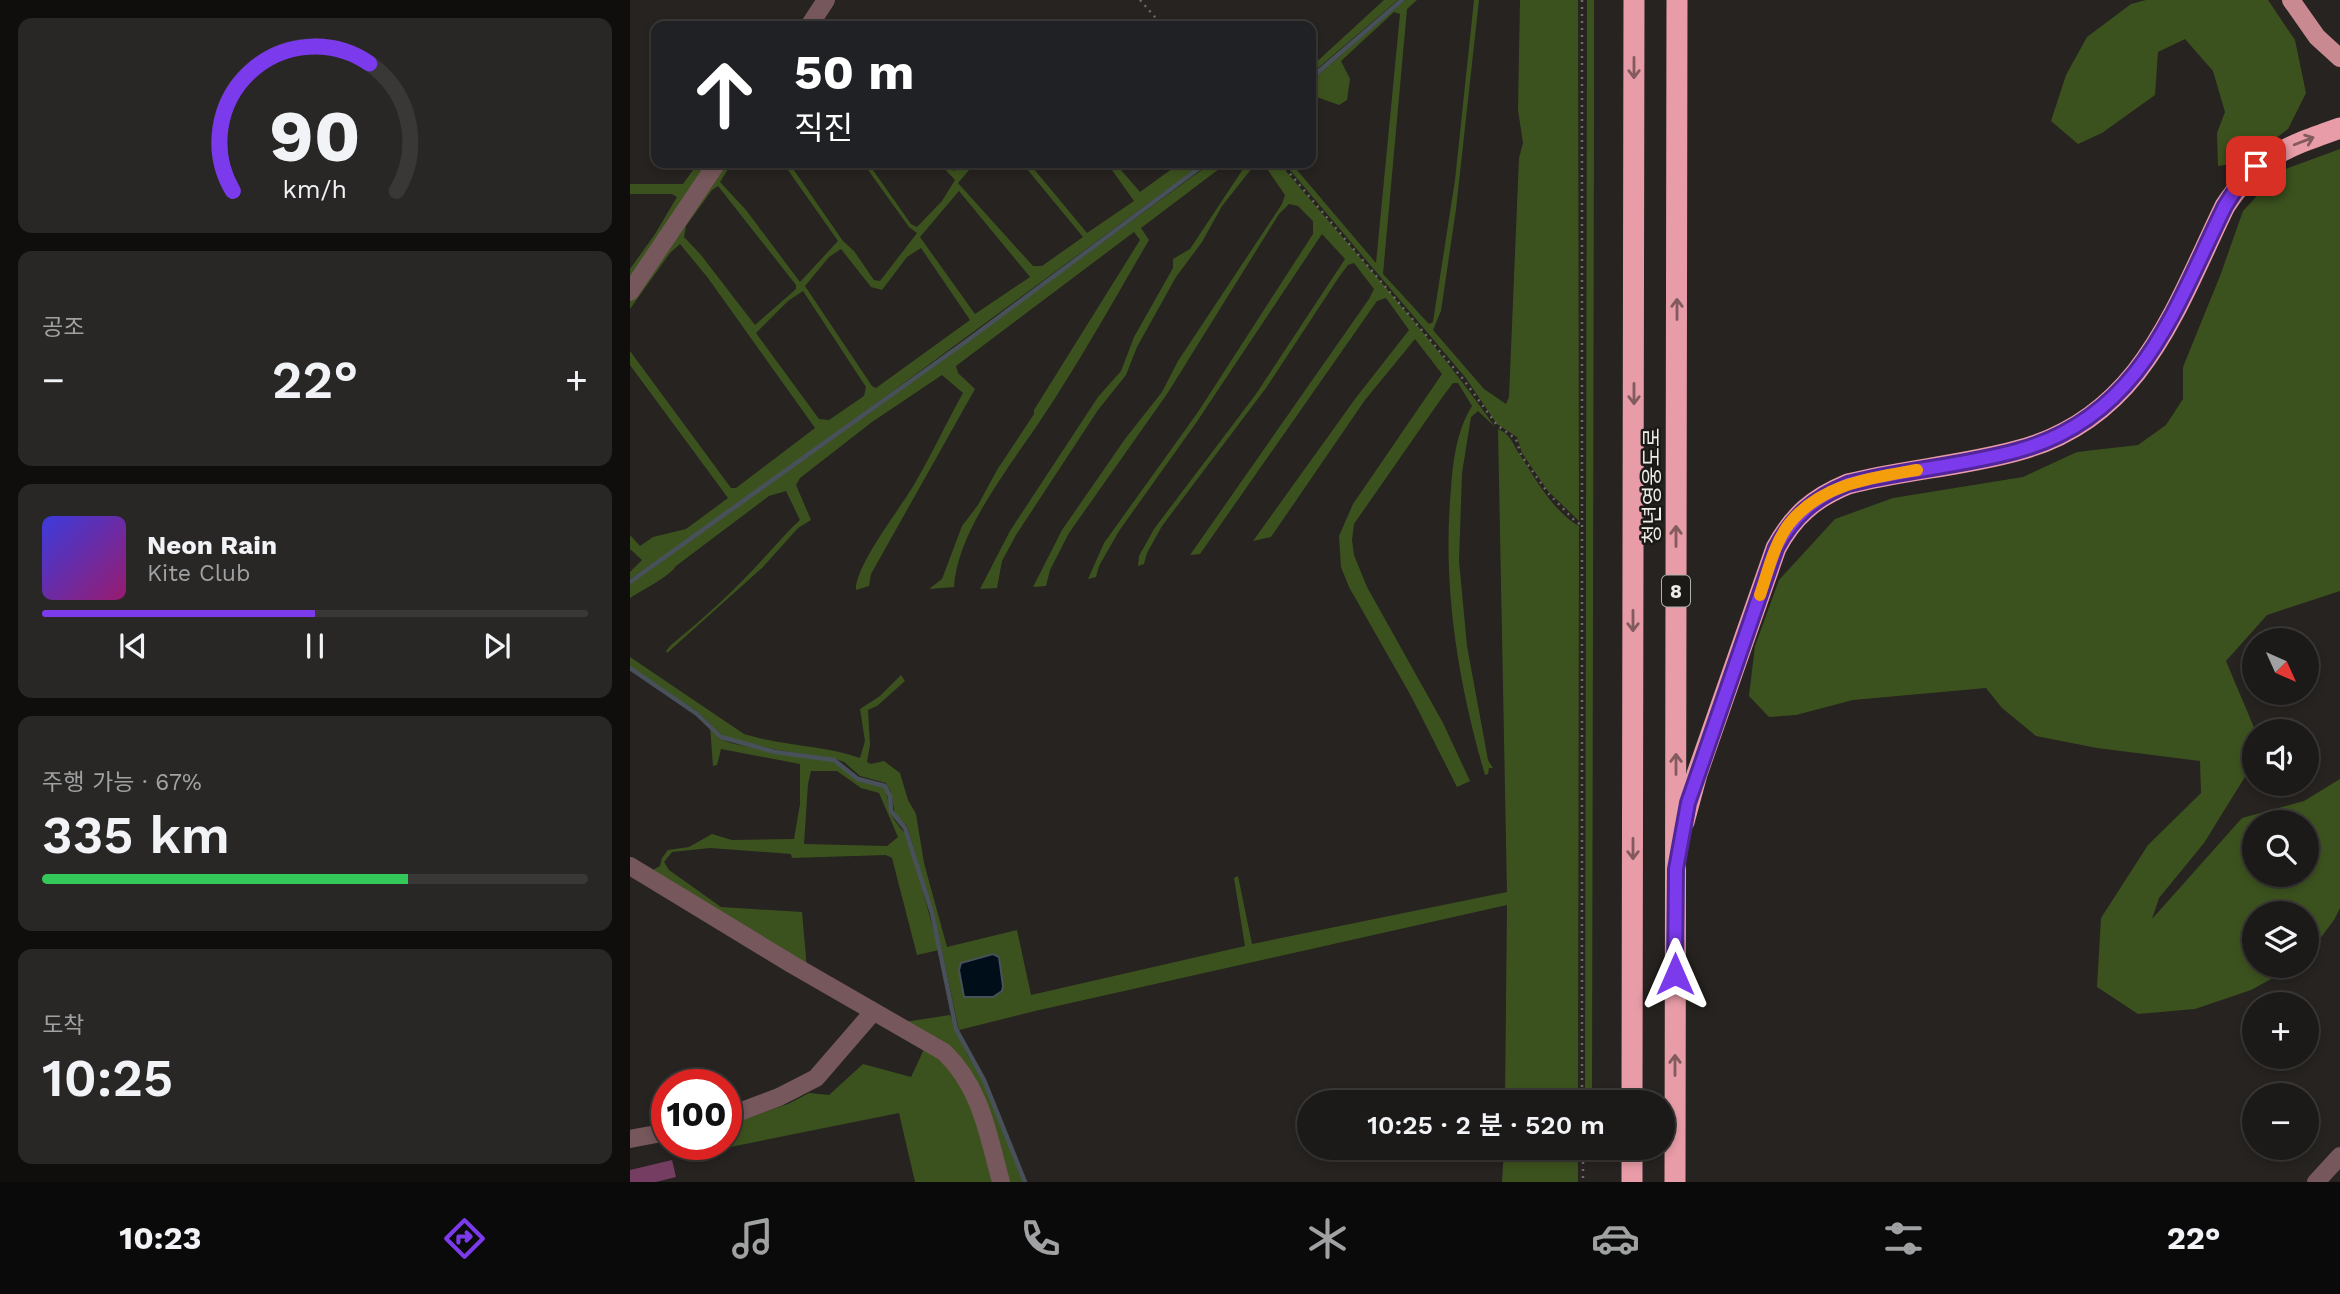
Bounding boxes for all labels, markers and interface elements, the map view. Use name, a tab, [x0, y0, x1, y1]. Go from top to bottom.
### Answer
text: 50 m	[794, 43, 914, 101]
icon: ahead	[679, 49, 770, 140]
one-way arrow	[1627, 56, 1641, 79]
text: 90	[269, 94, 361, 180]
text: 직진	[794, 109, 853, 147]
one-way arrow	[2292, 134, 2314, 147]
pin	[2226, 136, 2286, 196]
icon: arrive	[2237, 147, 2275, 185]
text: km/h	[283, 175, 347, 204]
one-way arrow	[1670, 298, 1684, 321]
text: 공조	[42, 314, 84, 341]
text: 22°	[272, 350, 358, 411]
text: −	[42, 358, 65, 402]
text: +	[565, 358, 588, 402]
one-way arrow	[1627, 382, 1641, 405]
street label: 청년영웅도로	[1639, 428, 1664, 544]
one-way arrow	[1669, 525, 1683, 548]
text: Neon Rain	[147, 530, 277, 560]
text: Kite Club	[147, 560, 250, 587]
road number: 8	[1662, 576, 1690, 606]
one-way arrow	[1626, 609, 1640, 632]
icon: previous	[114, 627, 152, 665]
icon: pause	[296, 627, 334, 665]
icon: next	[478, 627, 516, 665]
north arrow	[2242, 628, 2319, 705]
map controls	[2242, 628, 2319, 1160]
button: sound	[2242, 719, 2319, 796]
one-way arrow	[1669, 753, 1683, 776]
text: 주행 가능 · 67%	[42, 769, 202, 796]
text: 335 km	[42, 805, 230, 866]
button: search	[2242, 810, 2319, 887]
one-way arrow	[1626, 837, 1640, 860]
button: layers	[2242, 901, 2319, 978]
position arrow	[1638, 937, 1712, 1011]
button: +	[2242, 992, 2319, 1069]
text: 도착	[42, 1012, 84, 1039]
text: 10:25	[42, 1048, 173, 1109]
one-way arrow	[1668, 1054, 1682, 1077]
speed limit sign: 100	[651, 1069, 742, 1160]
button: −	[2242, 1083, 2319, 1160]
text: 10:25 · 2 분 · 520 m	[1367, 1110, 1605, 1140]
icon: directions	[440, 1214, 489, 1263]
icon: music	[728, 1214, 777, 1263]
icon: phone	[1016, 1214, 1065, 1263]
icon: climate	[1303, 1214, 1352, 1263]
icon: car	[1591, 1214, 1640, 1263]
icon: filters	[1879, 1214, 1928, 1263]
text: 10:23	[119, 1219, 201, 1257]
text: 22°	[2167, 1219, 2221, 1257]

